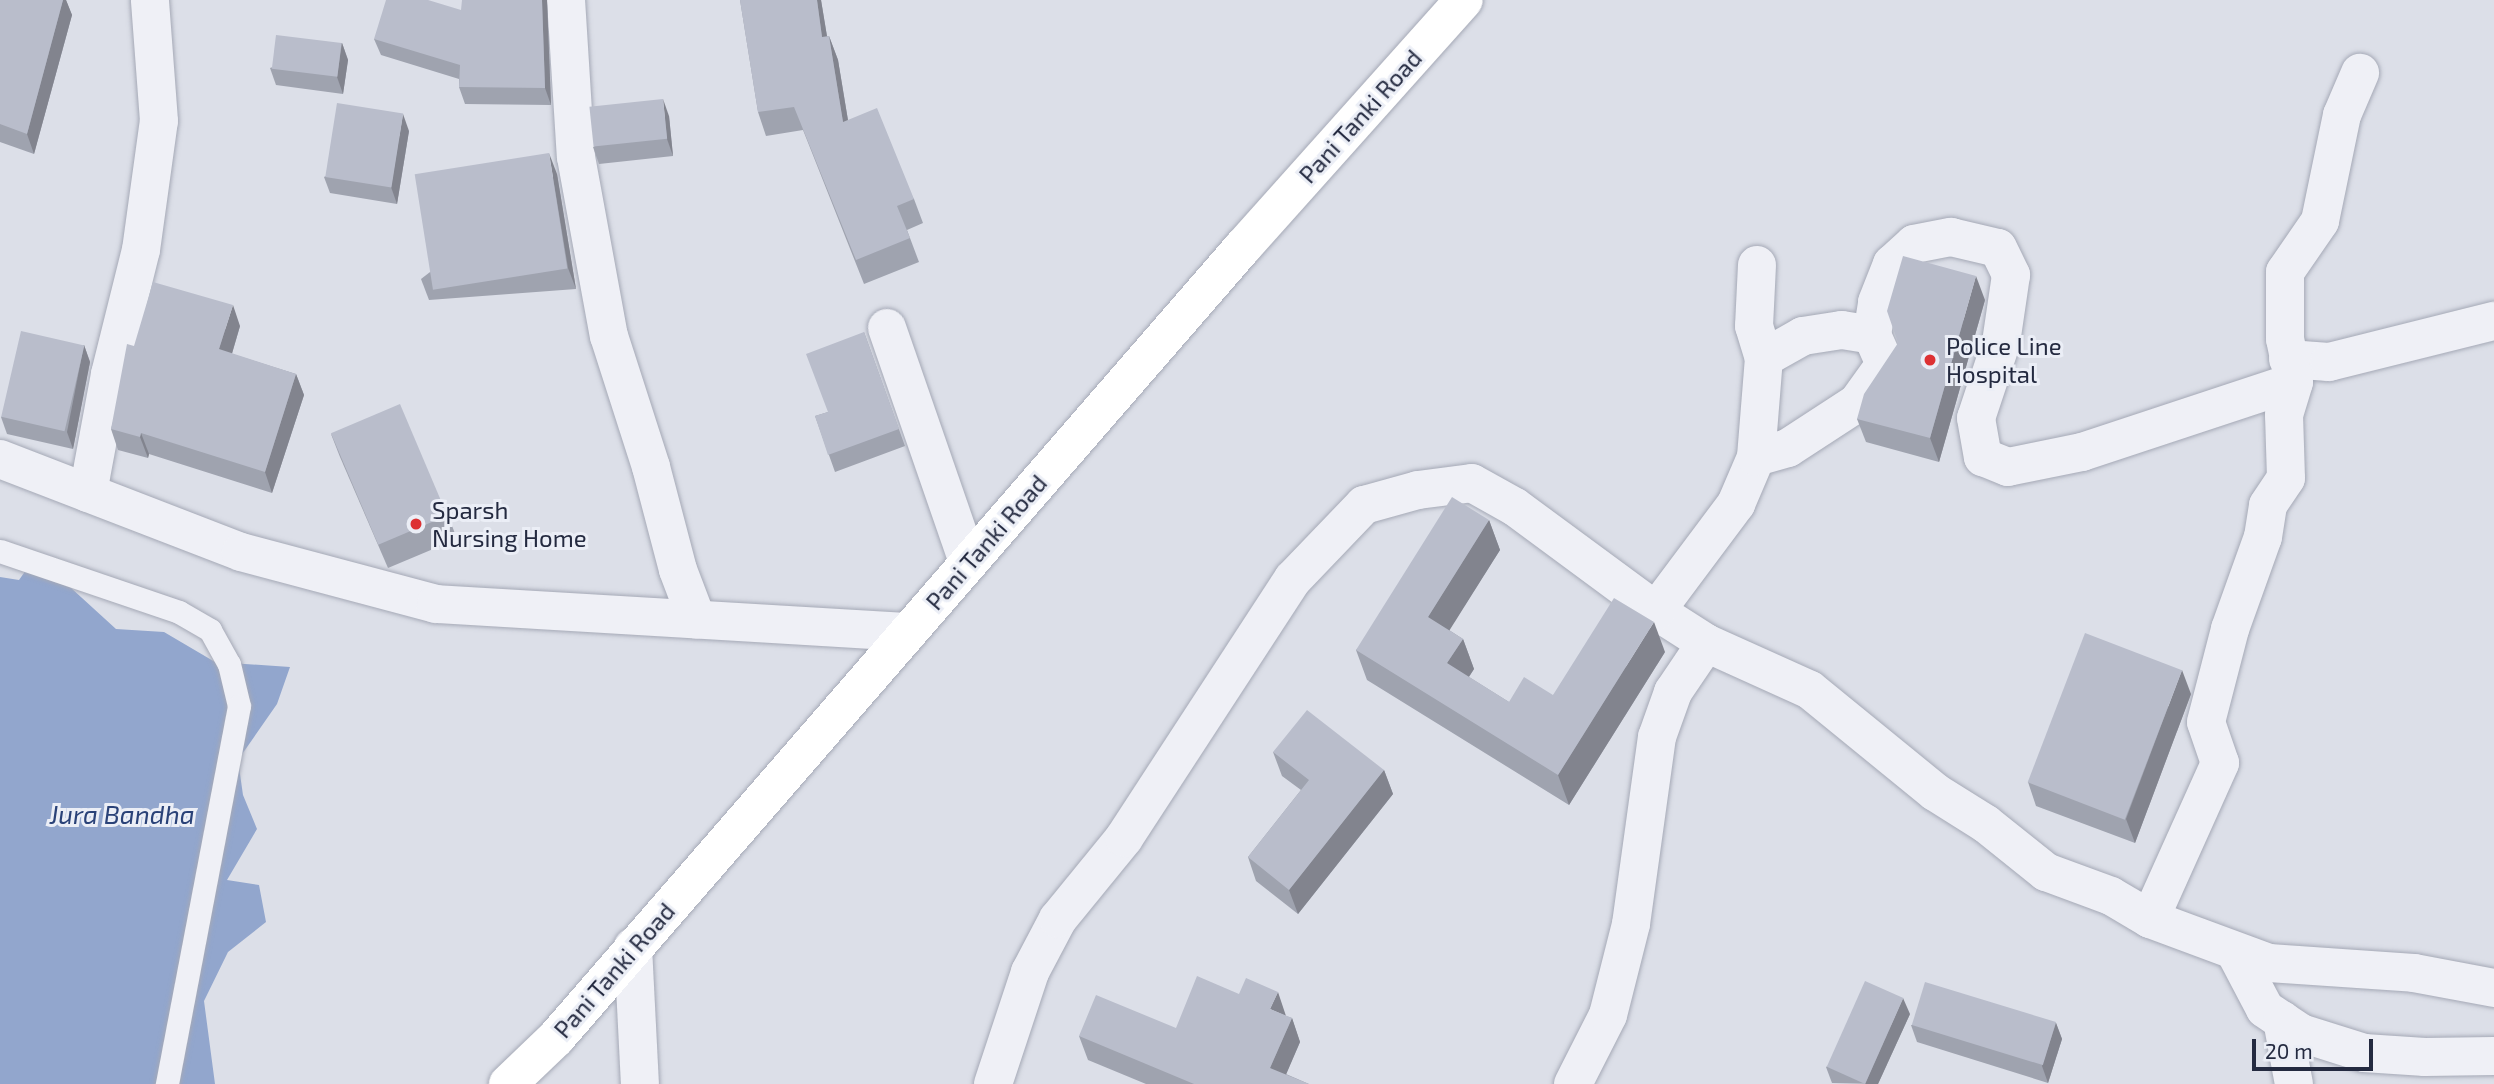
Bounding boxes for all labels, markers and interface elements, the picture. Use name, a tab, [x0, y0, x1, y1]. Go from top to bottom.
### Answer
street label: Pani Tanki Road	[1292, 43, 1428, 189]
place label: Police Line Hospital	[1946, 332, 2062, 388]
marker: Police Line Hospital	[1920, 350, 1940, 370]
street label: Pani Tanki Road	[919, 468, 1053, 616]
place label: Sparsh Nursing Home	[432, 496, 587, 552]
marker: Sparsh Nursing Home	[406, 514, 426, 534]
water label: Jura Bandha	[49, 798, 195, 830]
street label: Pani Tanki Road	[547, 896, 681, 1044]
scale bar	[2256, 1024, 2377, 1068]
text: 20 m	[2265, 1038, 2313, 1063]

